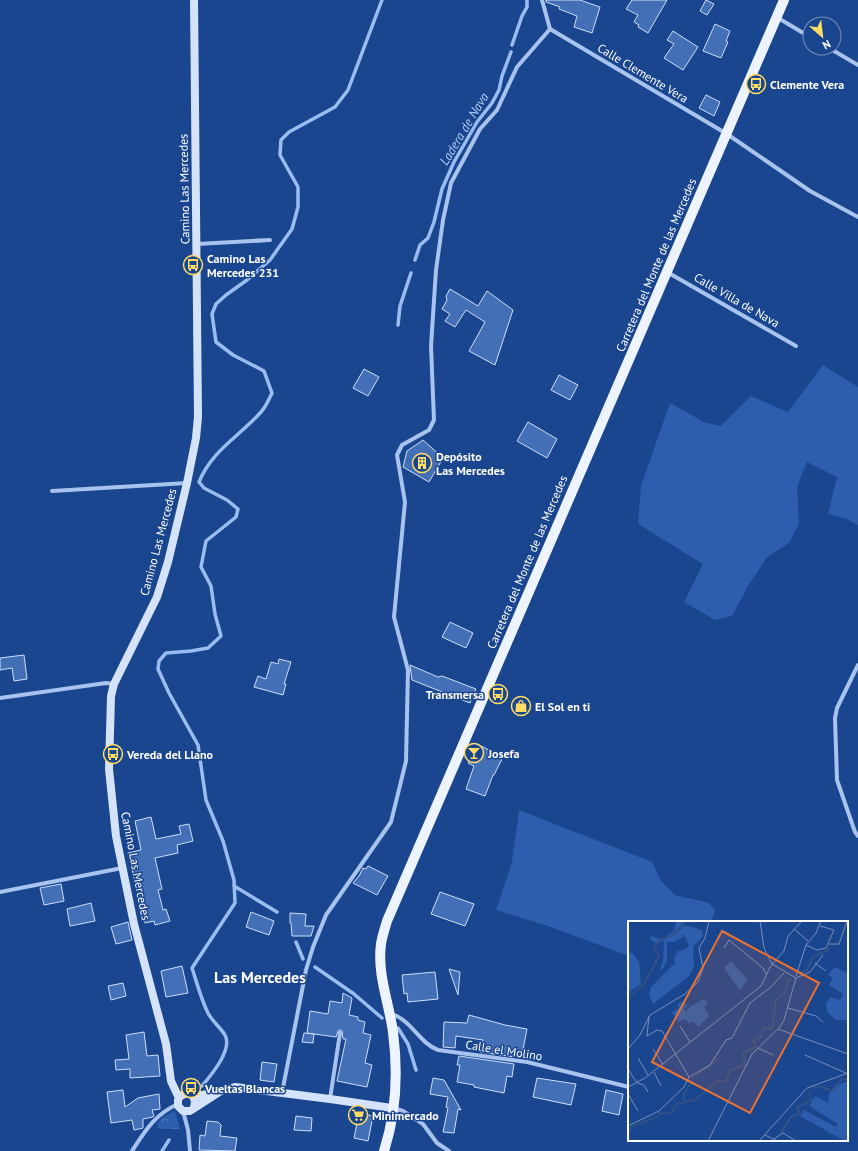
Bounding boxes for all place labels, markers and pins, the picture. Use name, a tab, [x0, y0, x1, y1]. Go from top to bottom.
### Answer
bus stop icon: Clemente Vera	[745, 73, 767, 95]
place label: Clemente Vera	[770, 77, 844, 92]
place label: Camino Las Mercedes 231	[207, 251, 279, 280]
bus stop icon: Camino Las Mercedes 231	[182, 254, 204, 276]
place label: Depósito Las Mercedes	[436, 449, 505, 478]
building icon: Depósito Las Mercedes	[411, 452, 433, 474]
bus stop icon: Transmersa	[487, 683, 509, 705]
place label: Transmersa	[426, 687, 484, 702]
shop icon: El Sol en ti	[510, 695, 532, 717]
place label: El Sol en ti	[535, 699, 590, 714]
bar icon: Josefa	[463, 742, 485, 764]
bus stop icon: Vereda del Llano	[102, 743, 124, 765]
place label: Josefa	[487, 746, 519, 761]
place label: Vereda del Llano	[126, 747, 214, 762]
bus stop icon: Vueltas Blancas	[180, 1077, 202, 1099]
place label: Vueltas Blancas	[204, 1081, 285, 1096]
supermarket icon: Minimercado	[347, 1104, 369, 1126]
place label: Minimercado	[372, 1108, 439, 1123]

